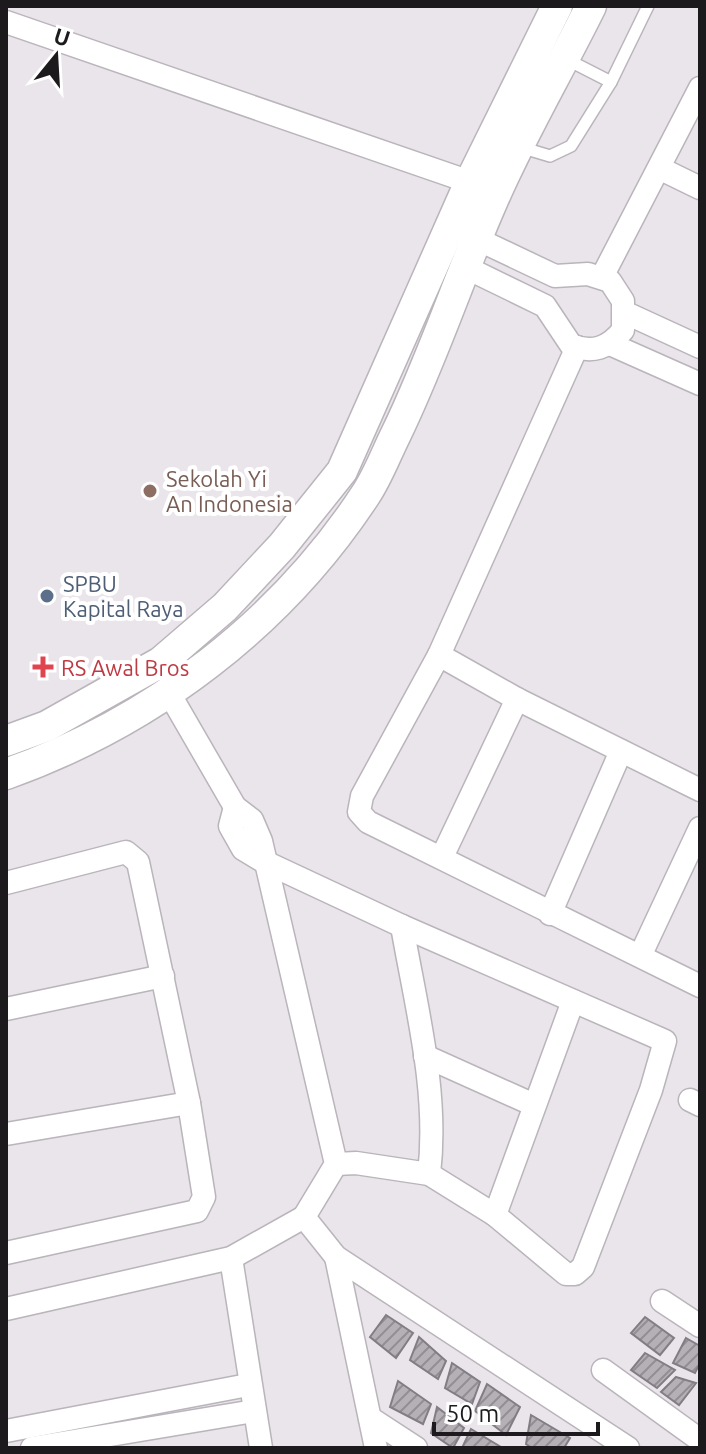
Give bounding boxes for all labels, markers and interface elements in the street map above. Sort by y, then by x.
north arrow [16,16,96,96]
text: U [51,22,74,51]
place label: Sekolah Yi An Indonesia [166,466,293,516]
marker: Sekolah Yi An Indonesia [141,482,159,500]
place label: SPBU Kapital Raya [63,571,183,621]
marker: SPBU Kapital Raya [38,587,56,605]
place label: RS Awal Bros [61,655,189,680]
marker: RS Awal Bros [32,656,54,678]
scale bar [434,1386,598,1436]
text: 50 m [446,1400,499,1427]

